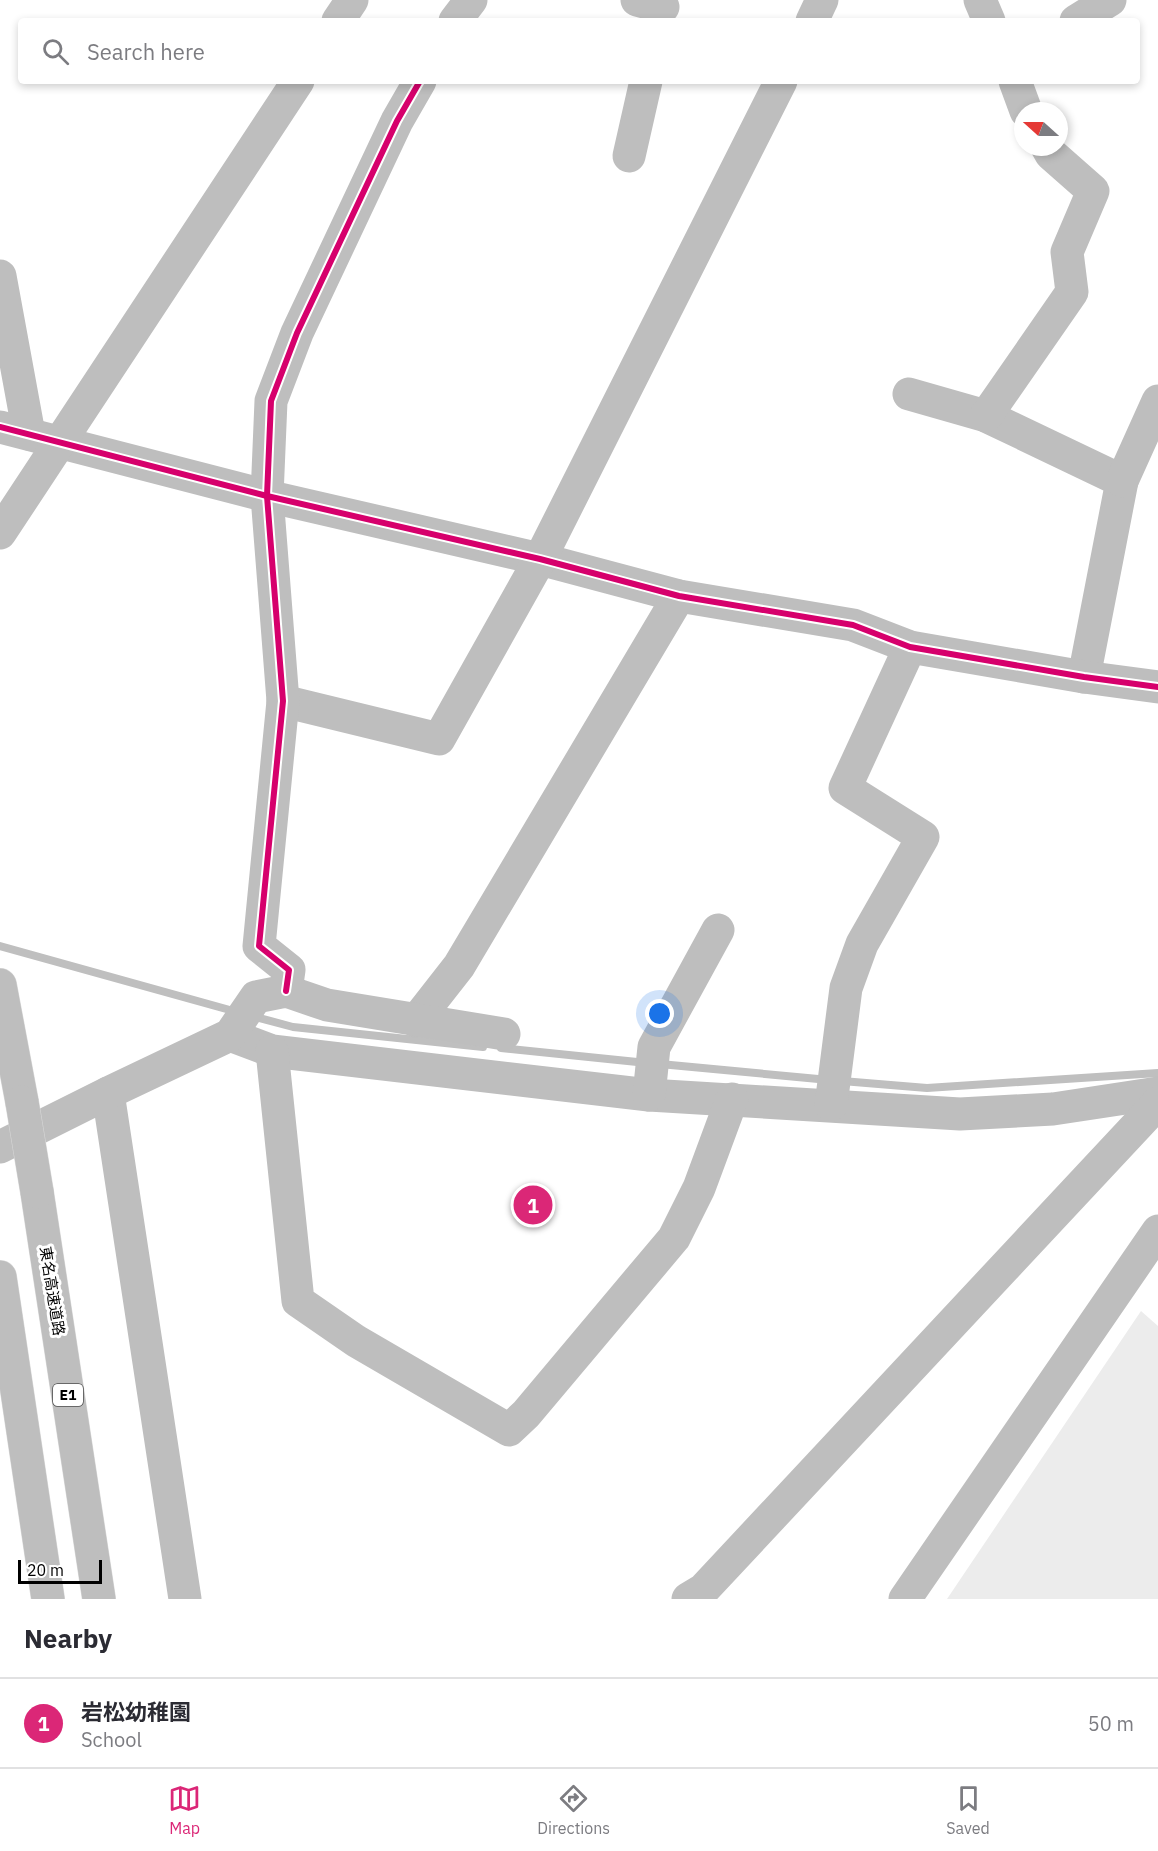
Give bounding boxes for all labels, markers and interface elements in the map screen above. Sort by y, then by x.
search box [18,18,1140,84]
icon: search [39,35,72,68]
text: Search here [87,37,205,66]
north arrow [1014,102,1068,156]
your location [645,999,674,1028]
pin: 1 [514,1182,552,1228]
street label: 東名高速道路 [36,1245,69,1337]
road number: E1 [53,1384,83,1406]
scale bar [18,1557,102,1584]
text: 20 m [27,1560,64,1580]
text: Nearby [24,1621,112,1655]
text: 岩松幼稚園 [81,1697,191,1726]
text: 1 [38,1710,50,1737]
text: 50 m [1088,1710,1134,1737]
text: School [81,1726,142,1753]
tab: Map [168,1782,201,1838]
tab: Directions [537,1782,610,1838]
tab: Saved [946,1782,990,1838]

